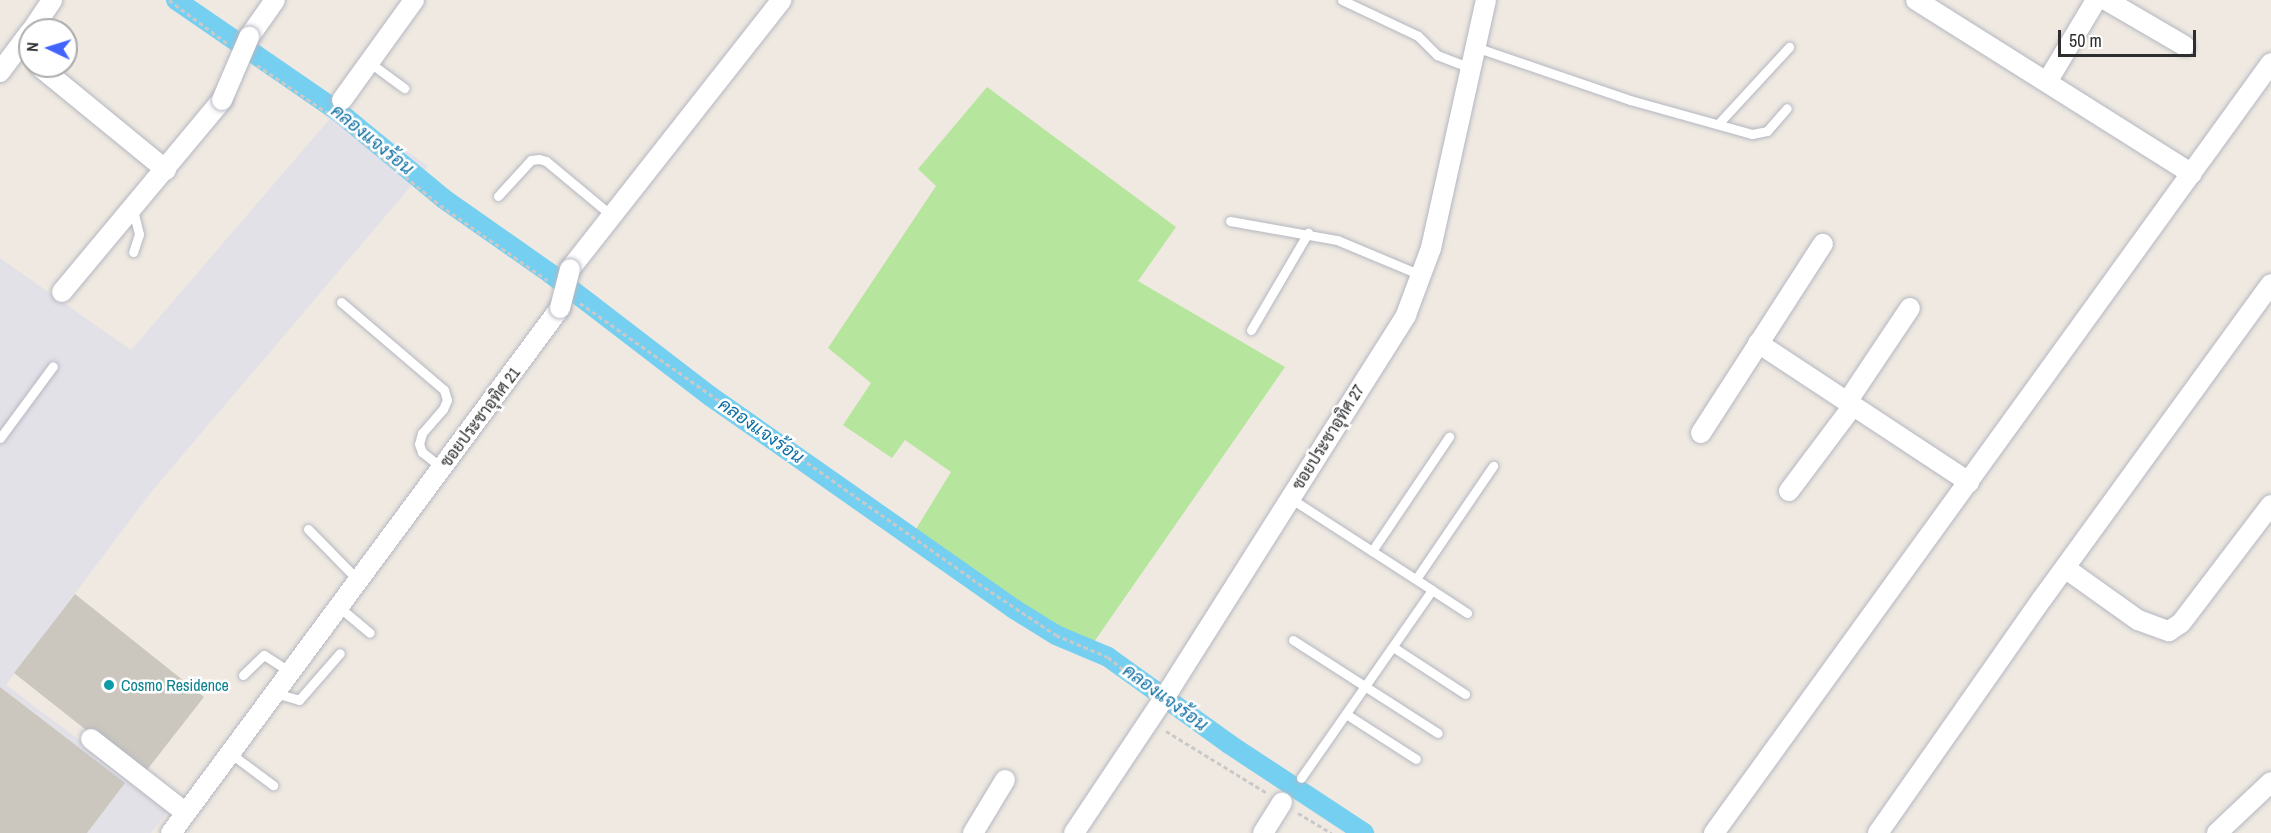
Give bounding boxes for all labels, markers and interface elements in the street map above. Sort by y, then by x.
north arrow [18,18,78,78]
scale bar [2061,18,2199,56]
text: 50 m [2069,28,2102,53]
text: N [21,41,43,52]
water label: คลองแจงร้อน [327,100,417,180]
street label: ซอยประชาอุทิศ 21 [436,363,524,471]
street label: ซอยประชาอุทิศ 27 [1288,381,1368,493]
water label: คลองแจงร้อน [714,394,808,468]
water label: คลองแจงร้อน [1118,660,1212,736]
place label: Cosmo Residence [121,675,229,695]
marker: Cosmo Residence [102,678,116,692]

